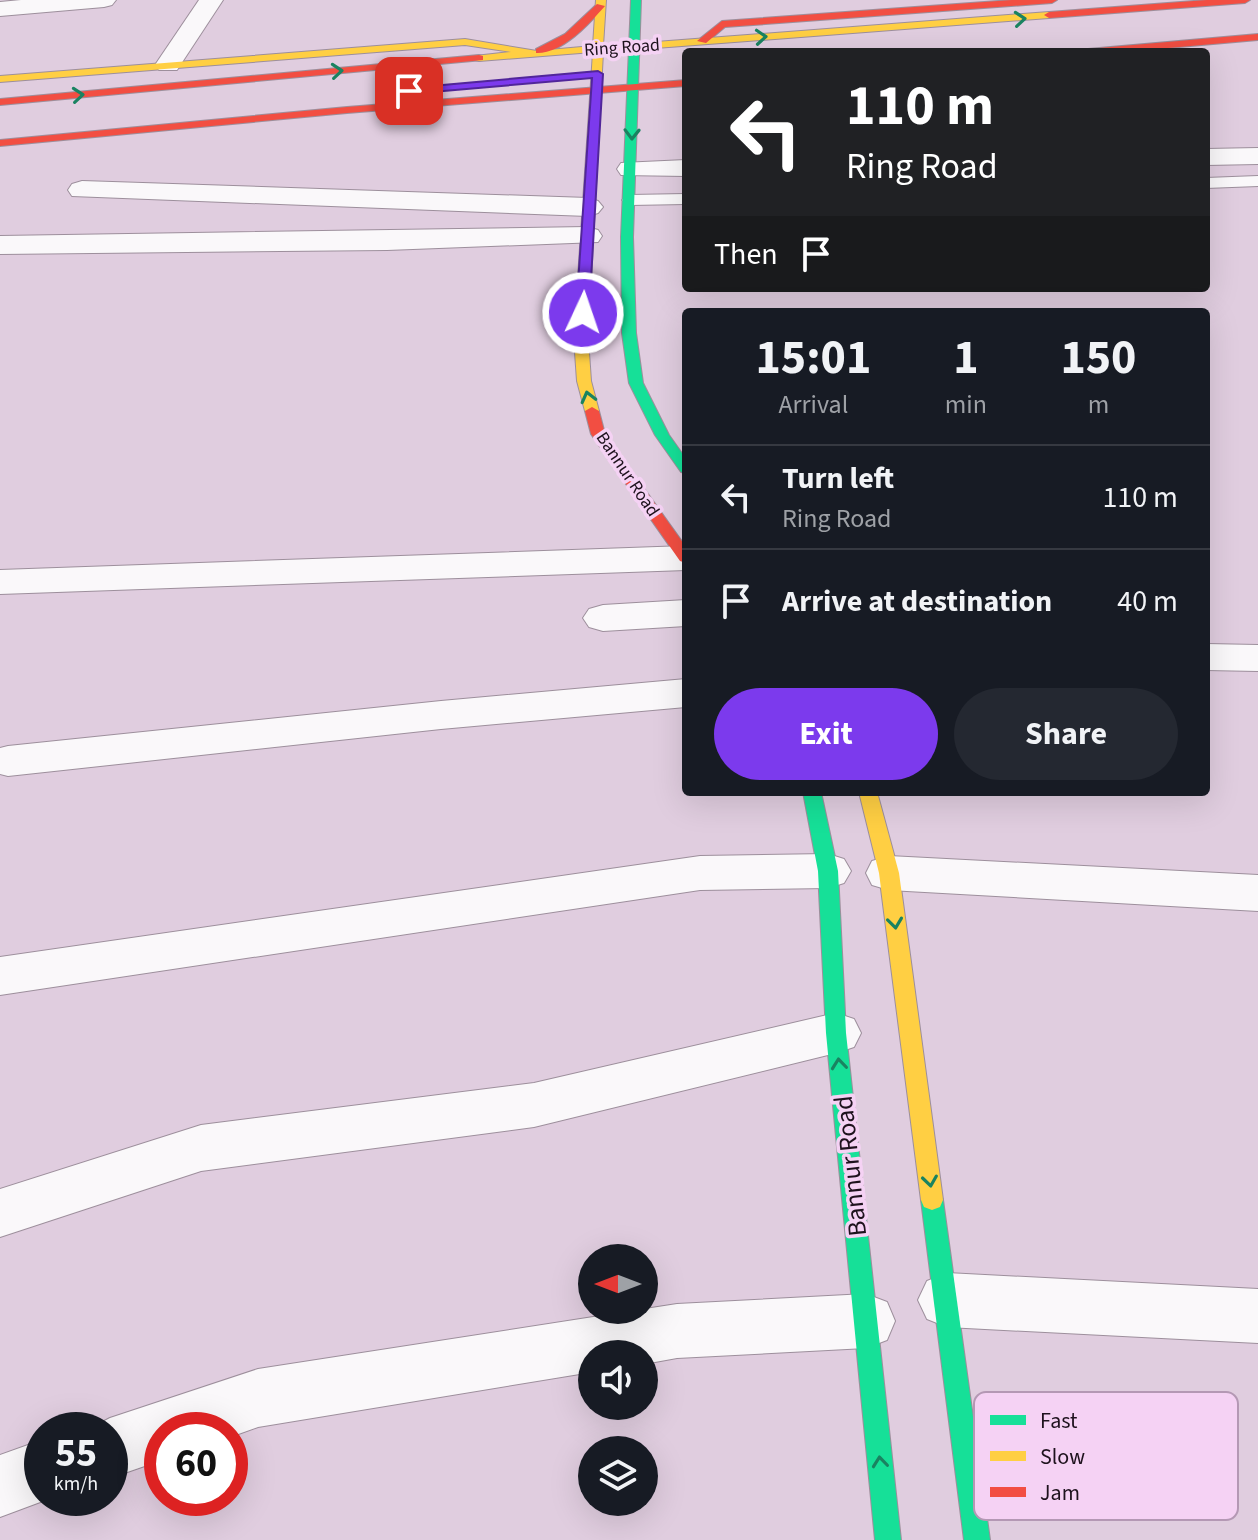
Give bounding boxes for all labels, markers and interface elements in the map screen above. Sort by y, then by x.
one-way arrow [1014,11,1027,28]
one-way arrow [755,29,768,46]
street label: Ring Road [583,32,661,63]
pin [375,57,443,125]
one-way arrow [331,63,344,80]
text: 110 m [846,67,994,146]
icon: arrive [387,69,431,113]
icon: left [714,80,818,184]
one-way arrow [72,87,85,104]
one-way arrow [623,128,641,141]
text: Ring Road [846,141,998,192]
icon: arrive [794,232,838,276]
text: Then [714,233,778,276]
position arrow [541,271,625,355]
text: 15:01 [755,324,871,392]
text: 1 [953,324,979,392]
text: 150 [1060,324,1136,392]
text: Arrival [778,386,848,423]
text: min [945,386,987,423]
text: m [1088,386,1109,423]
one-way arrow [581,391,598,405]
street label: Bannur Road [590,427,665,522]
text: Turn left [782,457,894,500]
icon: left [714,475,758,519]
text: 110 m [1102,476,1178,519]
text: Ring Road [782,500,892,537]
icon: arrive [714,579,758,623]
text: Arrive at destination [782,580,1052,623]
text: 40 m [1117,580,1178,623]
button: Exit [714,688,938,780]
button: Share [954,688,1178,780]
one-way arrow [886,916,903,930]
one-way arrow [831,1058,848,1071]
street label: Bannur Road [825,1094,876,1238]
one-way arrow [921,1174,938,1188]
north arrow [578,1244,658,1324]
map controls [578,1244,658,1516]
button: sound [578,1340,658,1420]
legend [974,1392,1238,1520]
text: Fast [1040,1405,1078,1437]
speed limit sign: 60 [144,1412,248,1516]
text: 55 [55,1425,97,1482]
button: layers [578,1436,658,1516]
text: Slow [1040,1441,1085,1473]
one-way arrow [871,1455,888,1468]
text: km/h [54,1470,98,1498]
text: Jam [1040,1477,1080,1509]

